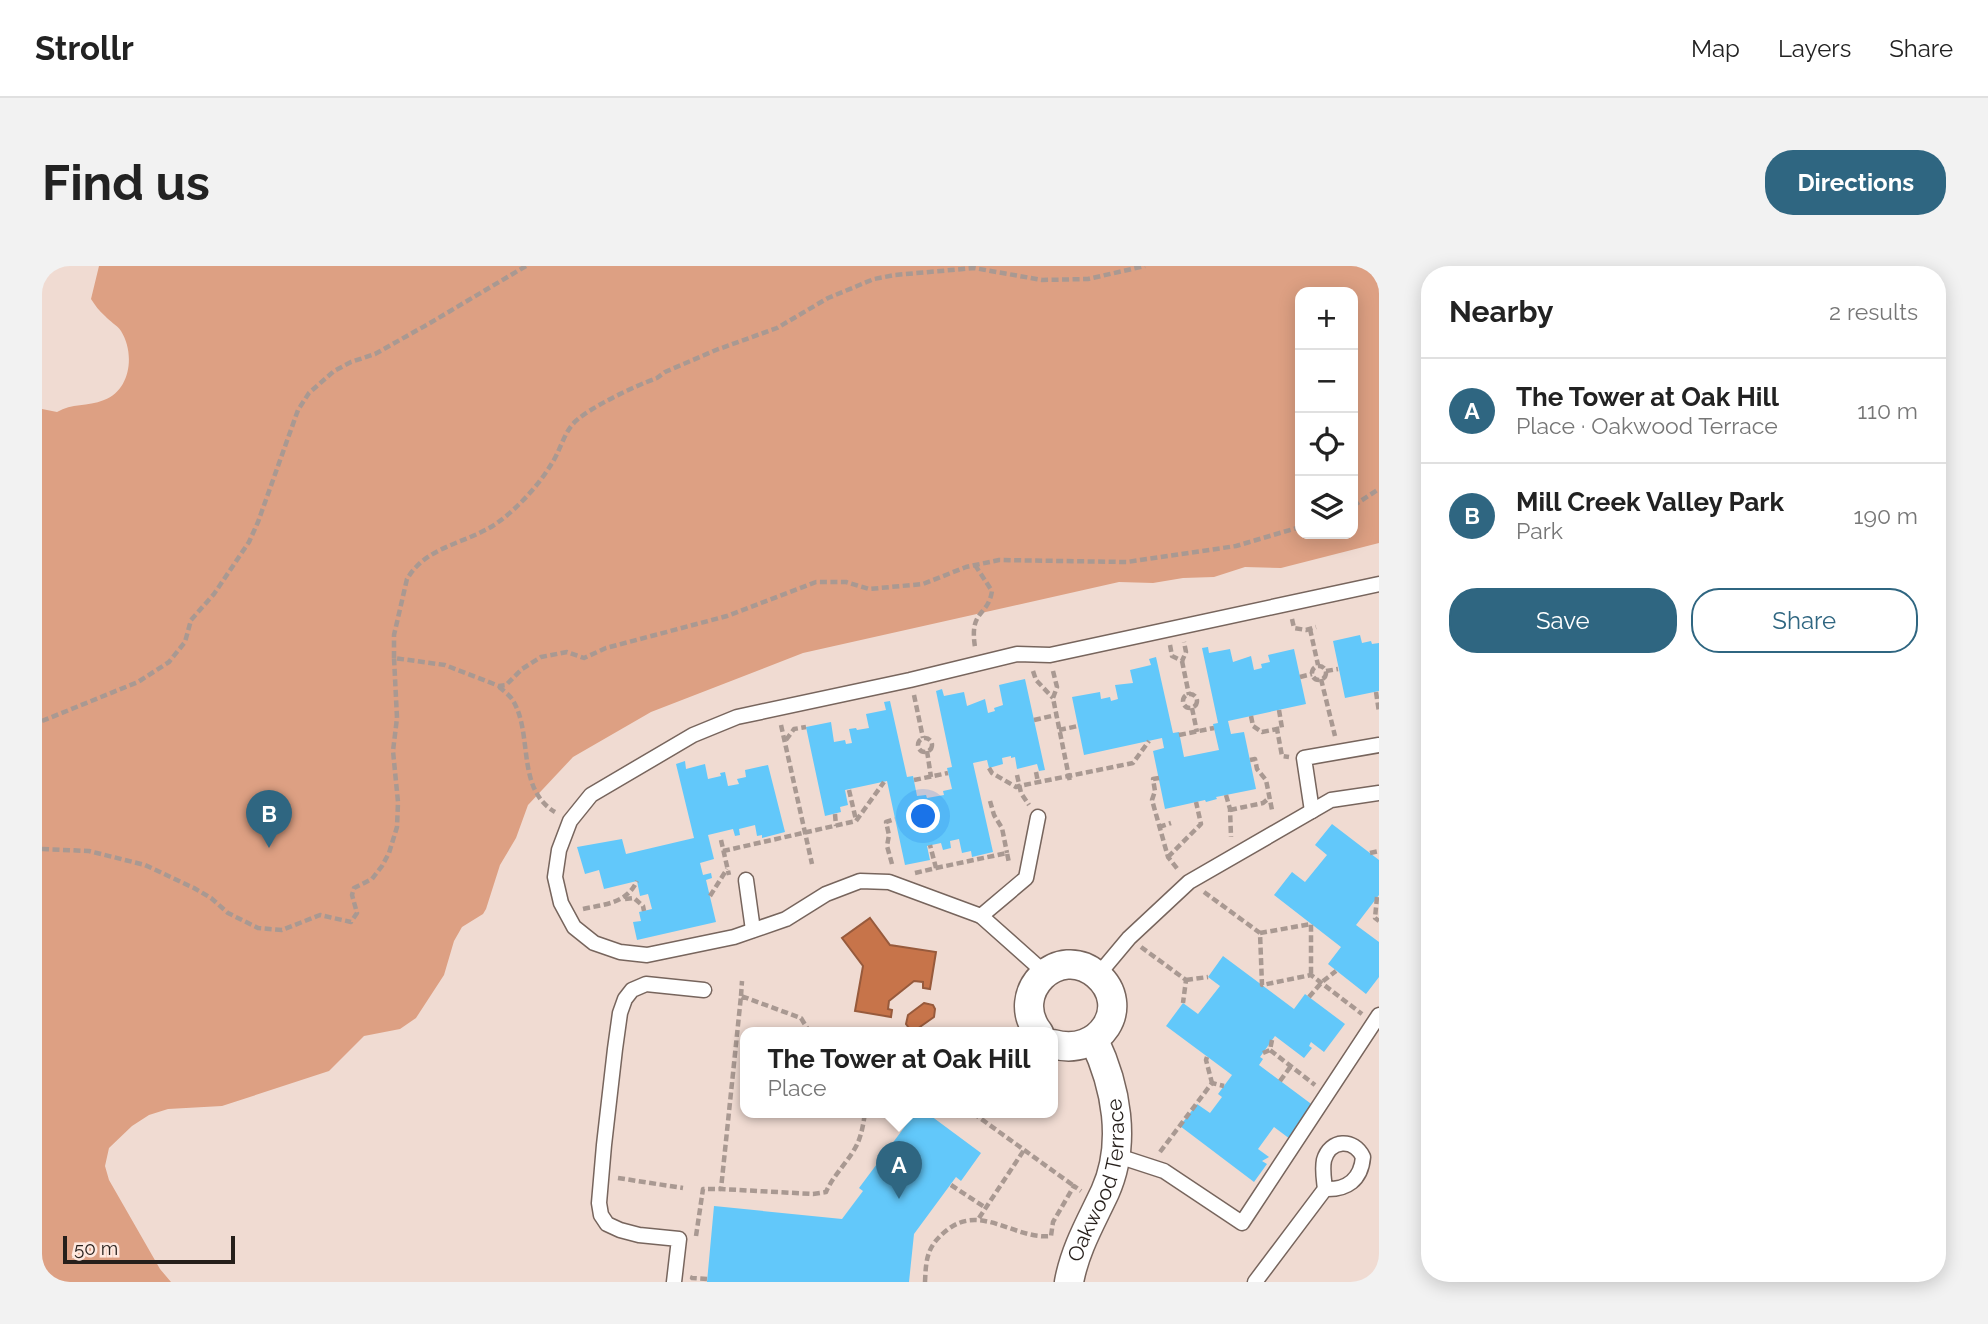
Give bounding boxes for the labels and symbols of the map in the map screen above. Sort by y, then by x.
pin: B [246,790,292,848]
your location [906,799,940,833]
street label: Oakwood Terrace [1062,1097,1129,1265]
pin: A [876,1141,922,1199]
scale bar [63,1233,234,1265]

